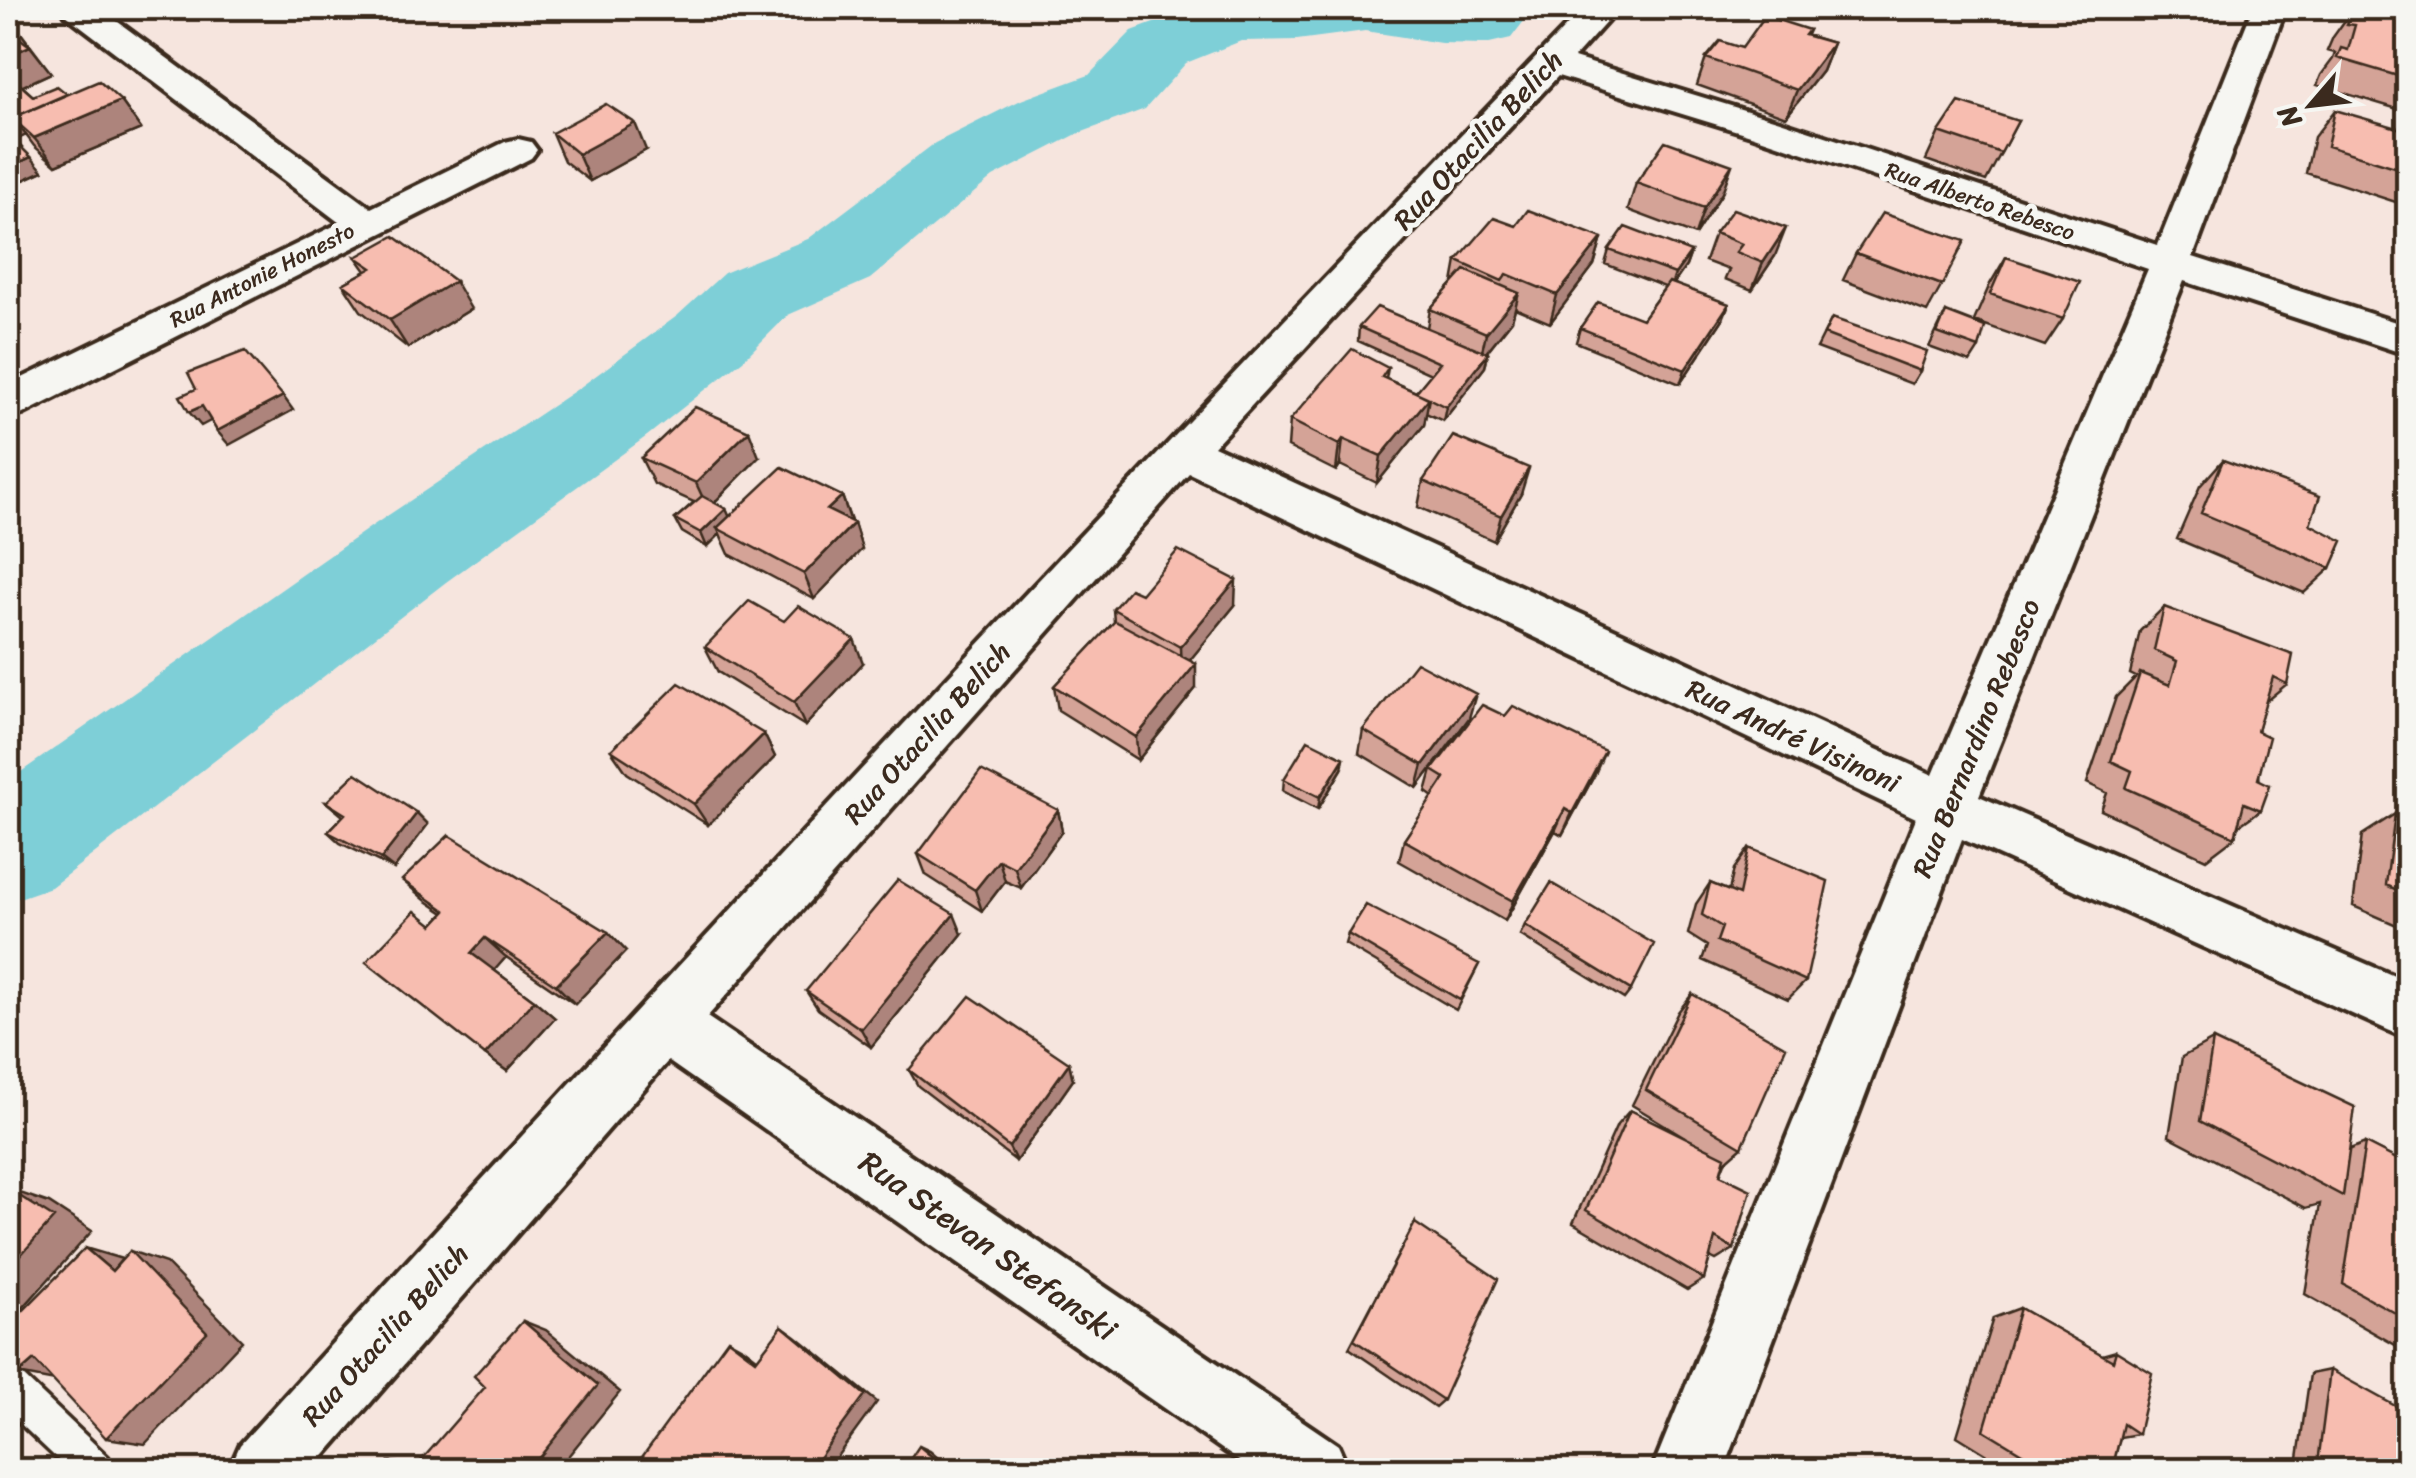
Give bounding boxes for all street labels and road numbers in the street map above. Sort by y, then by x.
street label: Rua Otacilia Belich [1381,38,1575,242]
street label: Rua Alberto Rebesco [1880,150,2080,252]
street label: Rua Antonie Honesto [162,211,362,339]
street label: Rua Bernardino Rebesco [1898,591,2054,885]
street label: Rua Otacilia Belich [831,630,1023,836]
street label: Rua André Visinoni [1678,665,1909,808]
street label: Rua Stevan Stefanski [847,1135,1130,1358]
street label: Rua Otacilia Belich [289,1232,481,1438]

